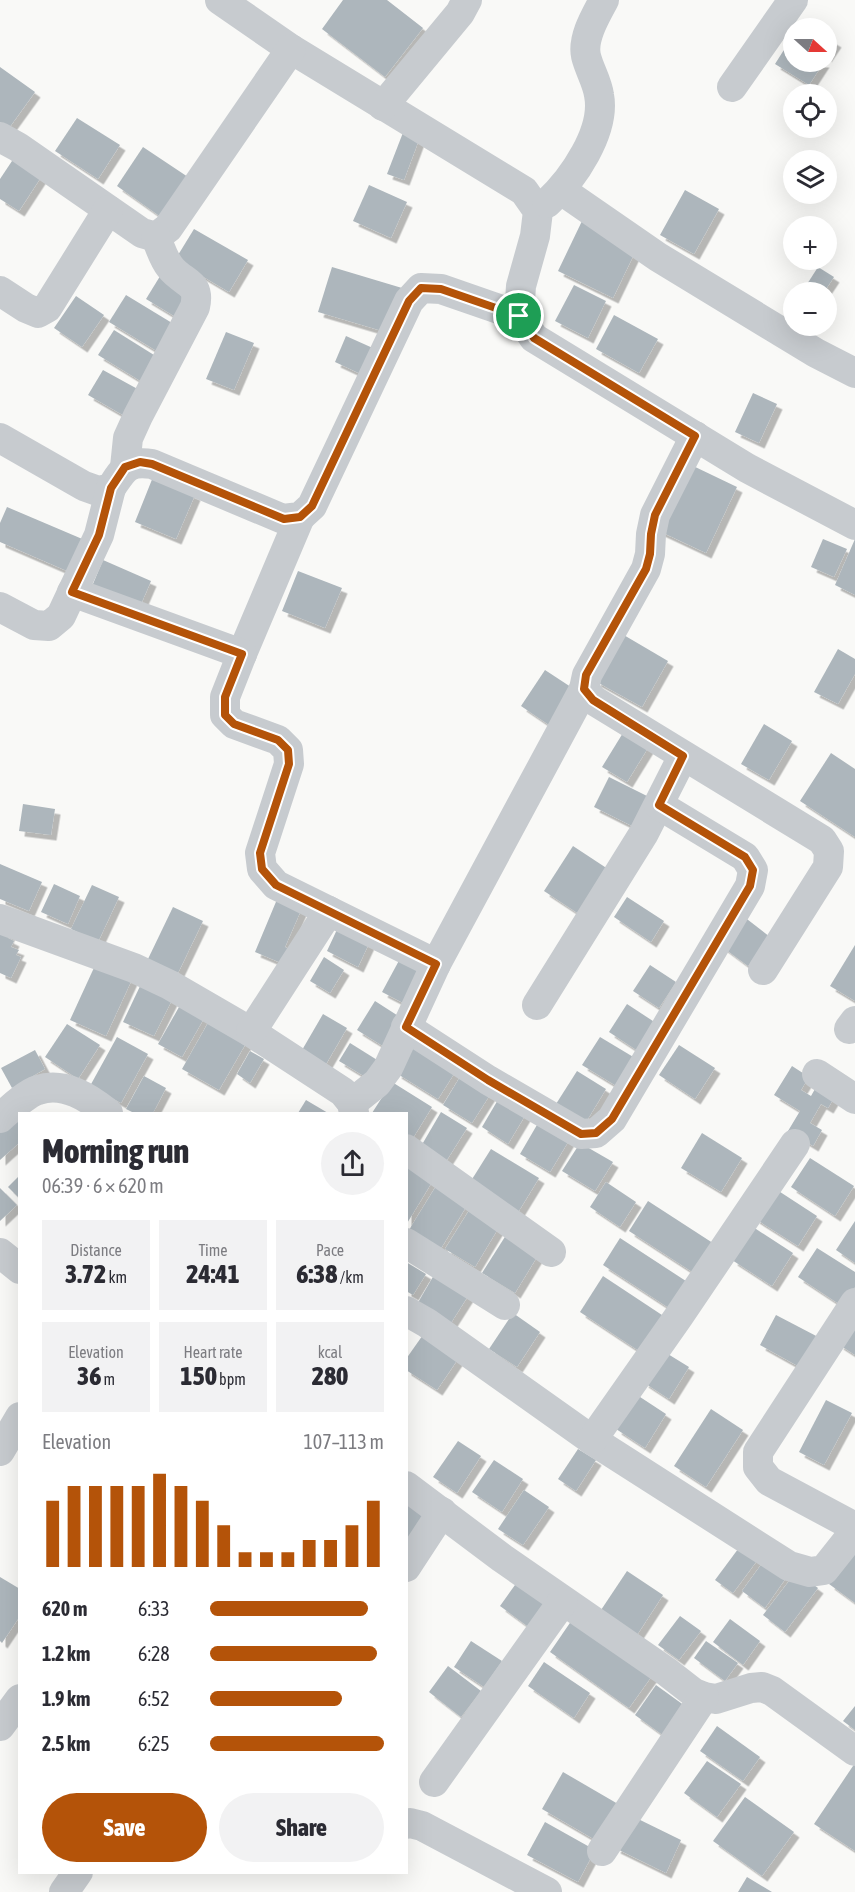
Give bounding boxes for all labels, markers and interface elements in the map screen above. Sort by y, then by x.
north arrow [783,18,837,72]
map controls [783,18,837,336]
button: locate [783,84,837,138]
button: layers [783,150,837,204]
button: + [783,216,837,270]
button: − [783,282,837,336]
pin [493,290,544,341]
icon: arrive [502,299,535,332]
text: Morning run [42,1132,189,1170]
button: share [321,1132,384,1195]
text: 06:39 · 6 × 620 m [42,1174,164,1197]
text: Distance [70,1241,122,1259]
text: Time [198,1241,228,1259]
text: Pace [316,1241,344,1259]
text: 3.72 [65,1259,106,1289]
text: 24:41 [186,1259,240,1289]
text: 6:38 [296,1259,338,1289]
text: km [106,1268,127,1286]
text: /km [338,1268,364,1286]
text: Elevation [68,1343,124,1361]
text: Heart rate [184,1343,242,1361]
text: kcal [318,1343,342,1361]
text: 36 [77,1361,101,1391]
text: 150 [180,1361,217,1391]
text: 280 [312,1361,348,1391]
text: m [101,1370,115,1388]
text: bpm [217,1370,246,1388]
text: Elevation [42,1430,111,1453]
text: 107–113 m [303,1430,384,1453]
text: 620 m [42,1597,87,1620]
text: 6:33 [138,1597,170,1620]
text: 1.2 km [42,1642,90,1665]
text: 6:28 [138,1642,170,1665]
text: 1.9 km [42,1687,90,1710]
text: 6:52 [138,1687,170,1710]
text: 2.5 km [42,1732,90,1755]
text: 6:25 [138,1732,170,1755]
button: Save [42,1793,207,1862]
button: Share [219,1793,384,1862]

